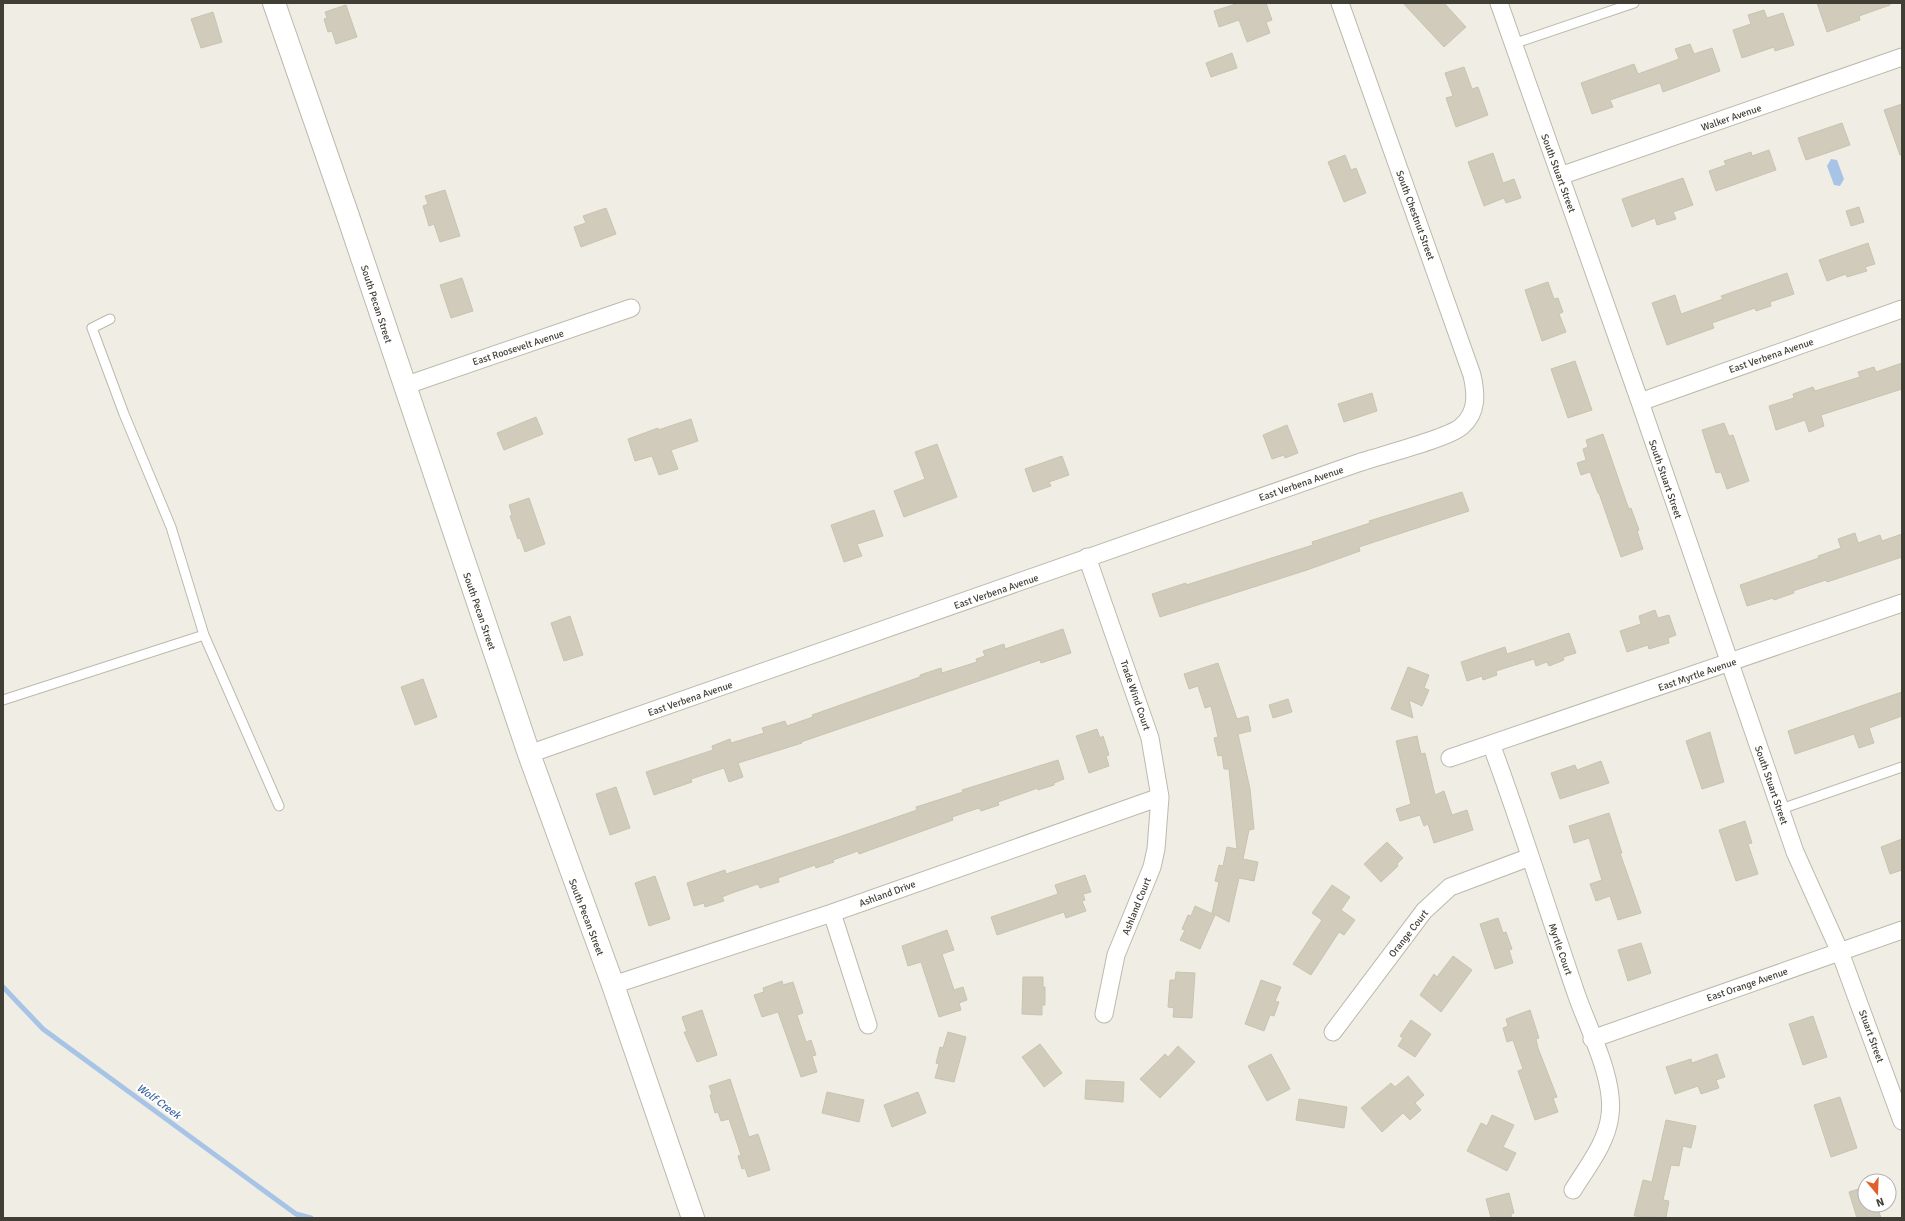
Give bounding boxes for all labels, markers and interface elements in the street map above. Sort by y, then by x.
street label: Walker Avenue [1700,102,1763,134]
street label: South Stuart Street [1538,132,1578,215]
street label: South Chestnut Street [1393,169,1437,262]
street label: South Pecan Street [358,264,394,345]
street label: East Roosevelt Avenue [471,327,566,368]
street label: East Verbena Avenue [1727,336,1815,376]
street label: South Stuart Street [1646,438,1684,521]
street label: East Verbena Avenue [1257,464,1345,504]
street label: South Pecan Street [460,571,498,652]
street label: East Verbena Avenue [952,572,1040,612]
street label: East Myrtle Avenue [1657,656,1738,694]
street label: Trade Wind Court [1117,658,1153,733]
street label: East Verbena Avenue [646,679,734,719]
street label: South Stuart Street [1752,744,1790,827]
street label: Ashland Court [1120,875,1154,937]
street label: South Pecan Street [566,877,606,958]
street label: Ashland Drive [857,878,917,910]
street label: Orange Court [1386,907,1431,960]
street label: Myrtle Court [1546,922,1575,977]
street label: East Orange Avenue [1705,965,1790,1004]
street label: Stuart Street [1856,1008,1886,1065]
water label: Wolf Creek [134,1081,184,1122]
north arrow [1857,1173,1897,1213]
text: N [1874,1195,1886,1209]

